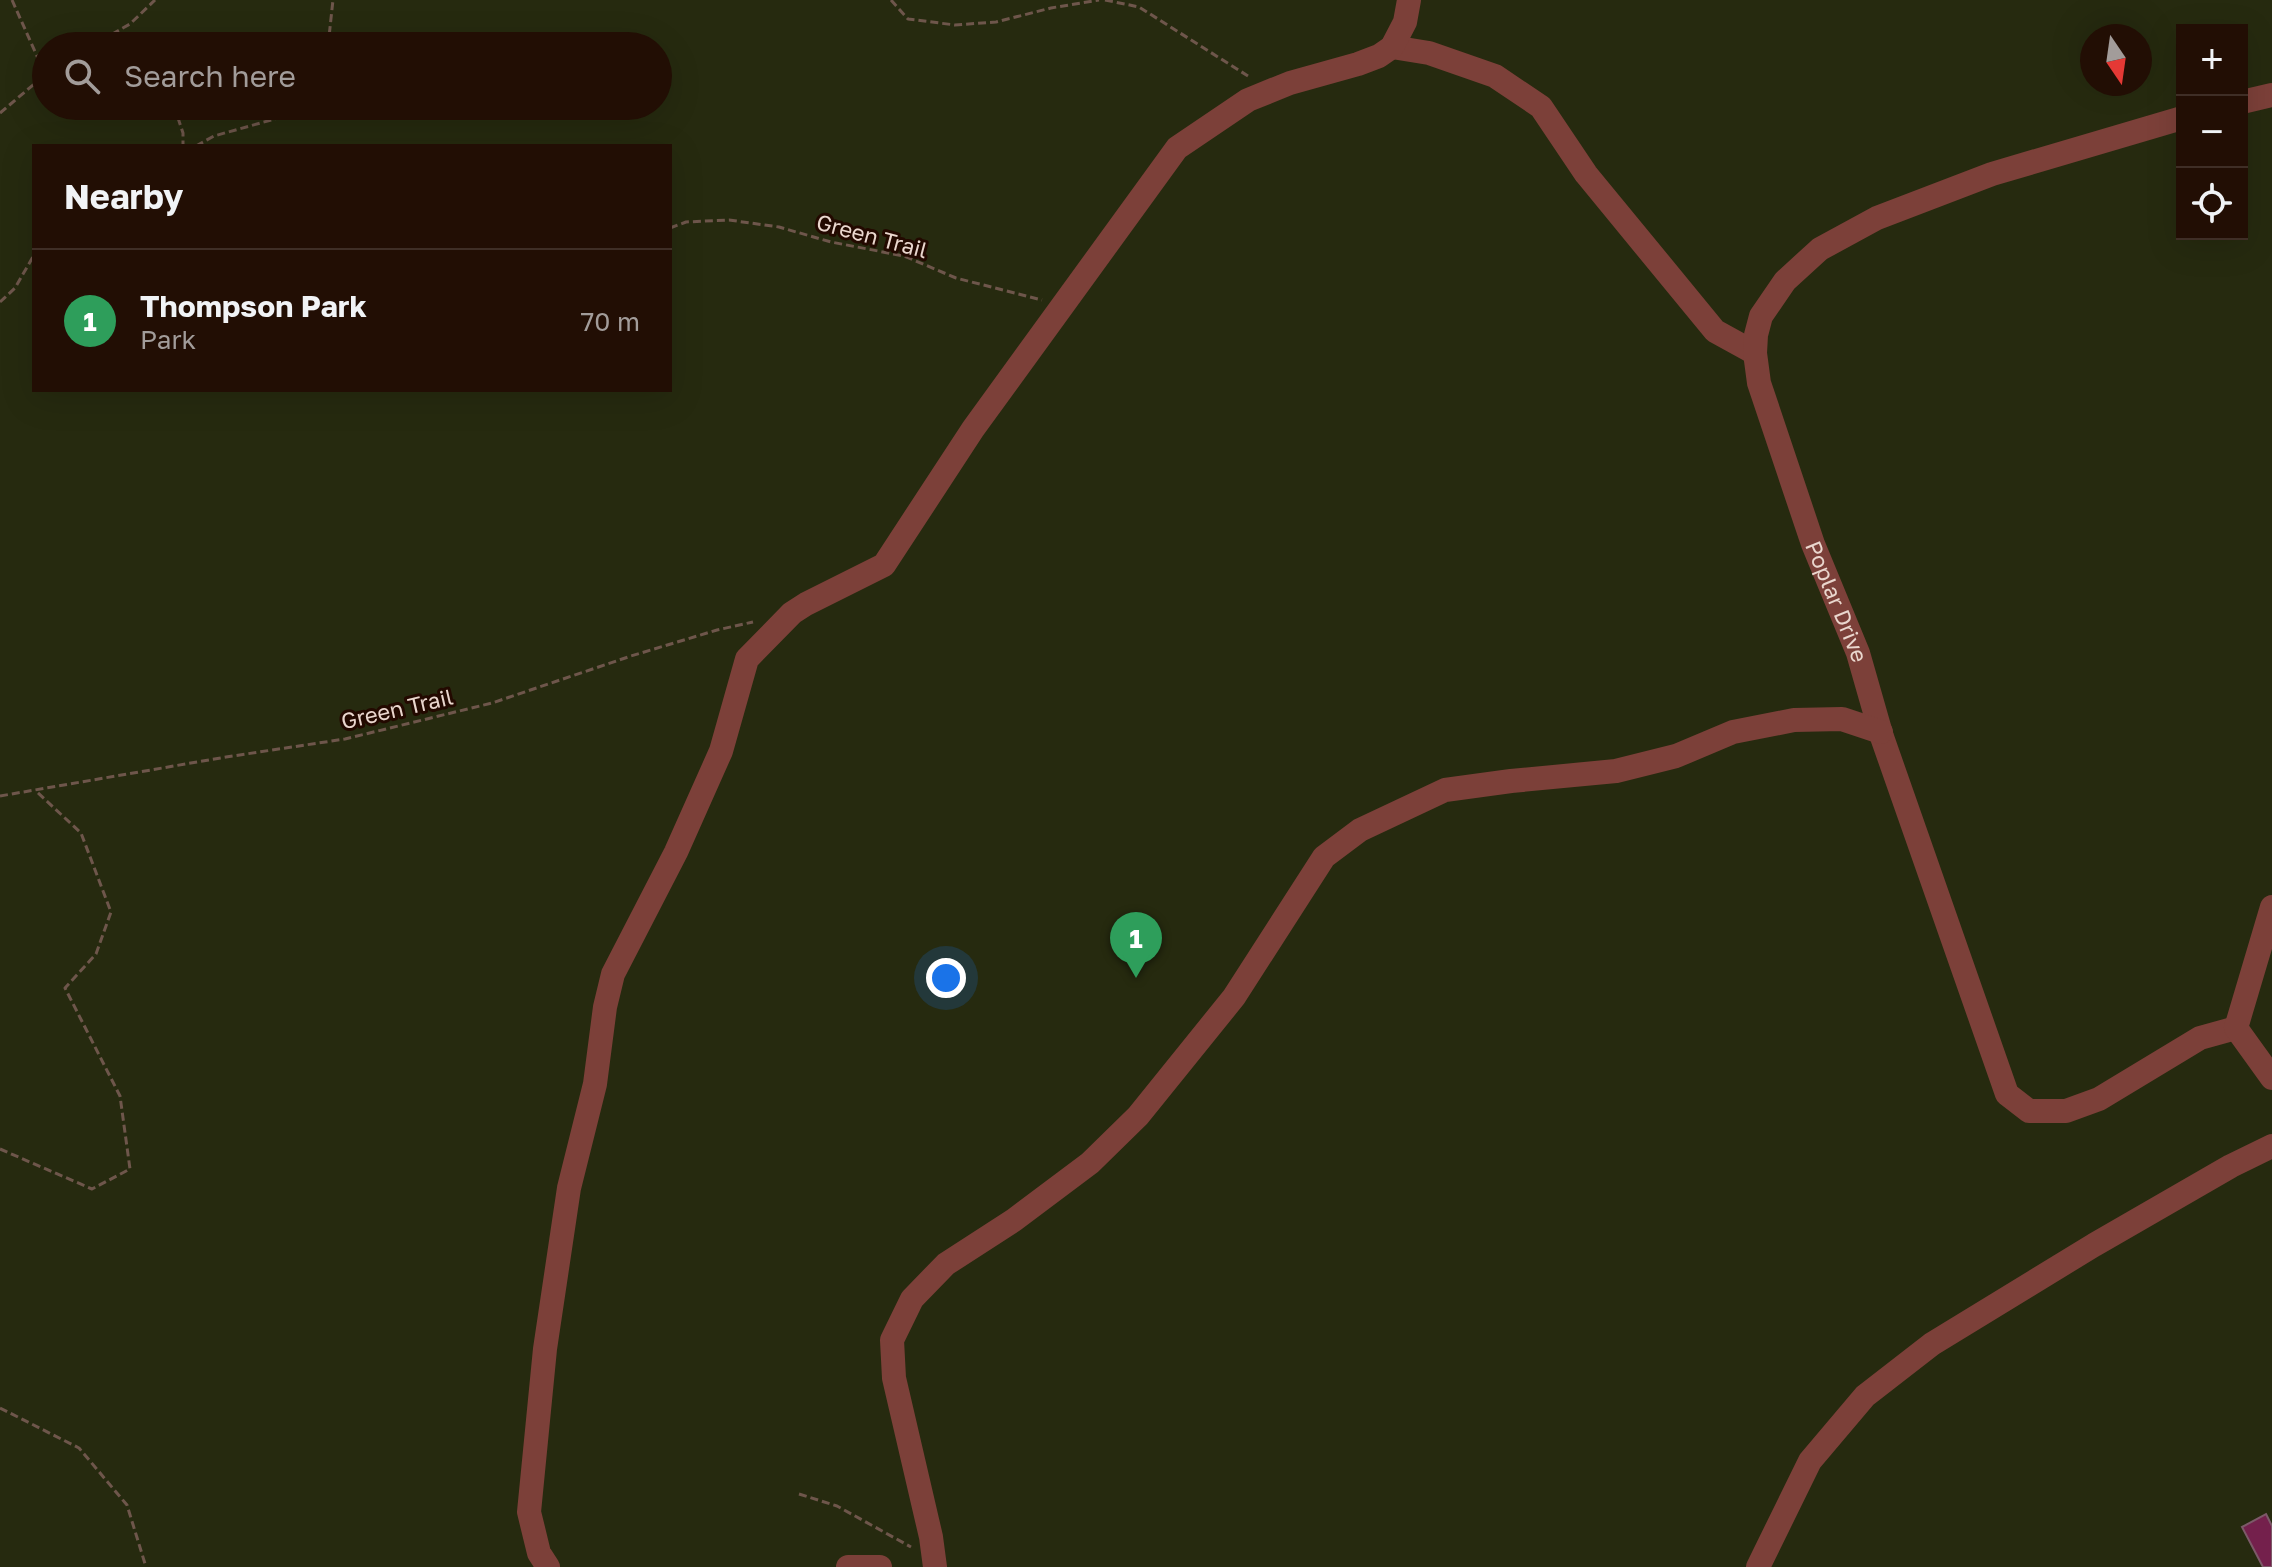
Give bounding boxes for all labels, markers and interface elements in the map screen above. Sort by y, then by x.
north arrow [2080,24,2152,96]
map controls [2176,24,2248,240]
button: + [2176,24,2248,96]
search box [32,32,672,120]
icon: search [60,54,104,98]
text: Search here [124,58,296,94]
button: − [2176,96,2248,168]
button: locate [2176,168,2248,240]
text: Nearby [64,176,184,216]
street label: Green Trail [814,208,931,263]
text: Thompson Park [140,288,367,324]
text: 1 [83,306,97,337]
text: 70 m [581,306,640,337]
text: Park [140,324,196,355]
street label: Poplar Drive [1800,537,1874,665]
street label: Green Trail [338,683,455,734]
pin: 1 [1110,912,1162,978]
your location [926,958,966,998]

